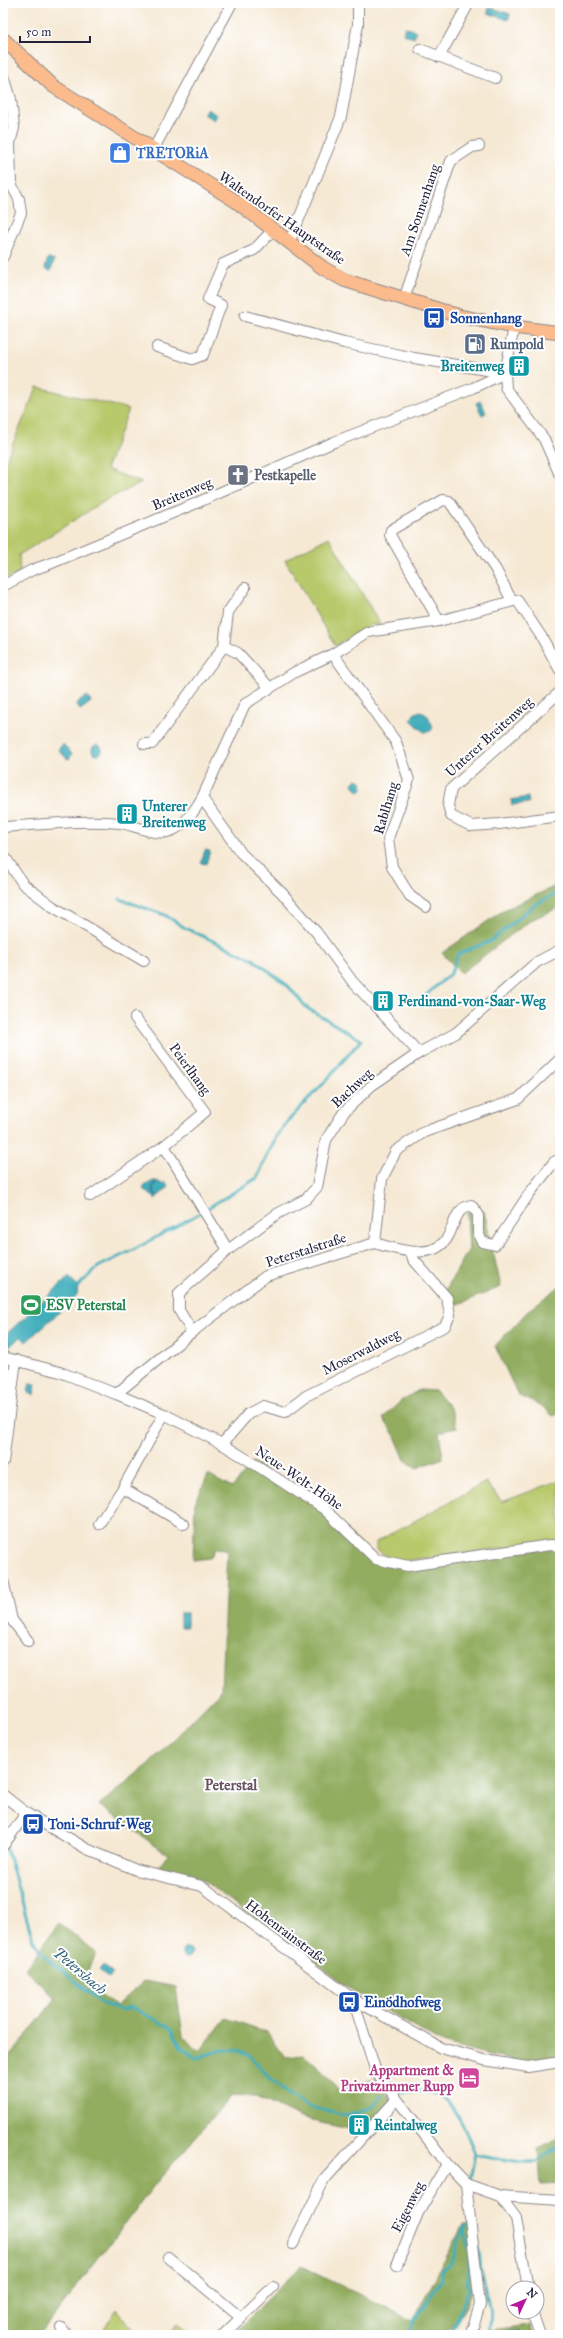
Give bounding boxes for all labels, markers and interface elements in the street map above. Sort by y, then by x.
scale bar [20,18,90,44]
text: 50 m [26,25,51,39]
shop icon: TRETORiA [107,140,133,166]
place label: TRETORiA [135,145,209,162]
street label: Am Sonnenhang [396,162,444,259]
street label: Waltendorfer Hauptstraße [215,168,349,268]
bus stop icon: Sonnenhang [421,305,447,331]
place label: Sonnenhang [450,310,522,328]
fuel station icon: Rumpold [462,331,488,357]
place label: Rumpold [490,336,545,354]
building icon: Breitenweg [506,353,532,379]
place label: Breitenweg [440,358,504,376]
church icon: Pestkapelle [225,462,251,488]
place label: Pestkapelle [254,467,316,485]
street label: Breitenweg [149,474,215,514]
street label: Unterer Breitenweg [442,693,537,781]
street label: Rablhang [370,779,402,836]
place label: Unterer Breitenweg [142,798,206,832]
building icon: Unterer Breitenweg [114,801,140,827]
building icon: Ferdinand-von-Saar-Weg [370,988,396,1014]
place label: Ferdinand-von-Saar-Weg [398,993,546,1011]
street label: Peierlhang [166,1040,215,1099]
street label: Bachweg [328,1064,376,1111]
street label: Peterstalstraße [264,1229,349,1271]
sports icon: ESV Peterstal [18,1292,44,1318]
place label: ESV Peterstal [46,1297,127,1314]
street label: Moserwaldweg [319,1325,403,1379]
street label: Neue-Welt-Höhe [252,1442,346,1514]
district label: Peterstal [205,1776,258,1794]
bus stop icon: Toni-Schruf-Weg [20,1811,46,1837]
place label: Toni-Schruf-Weg [47,1816,151,1834]
street label: Hohenrainstraße [242,1896,330,1968]
water label: Petersbach [50,1943,111,1999]
bus stop icon: Einödhofweg [336,1989,362,2015]
place label: Einödhofweg [364,1994,441,2012]
place label: Appartment & Privatzimmer Rupp [340,2062,454,2096]
hotel icon: Appartment & Privatzimmer Rupp [456,2065,482,2091]
building icon: Reintalweg [346,2112,372,2138]
place label: Reintalweg [374,2117,437,2135]
street label: Eigenweg [388,2178,428,2235]
north arrow [505,2280,545,2320]
text: N [524,2286,540,2302]

